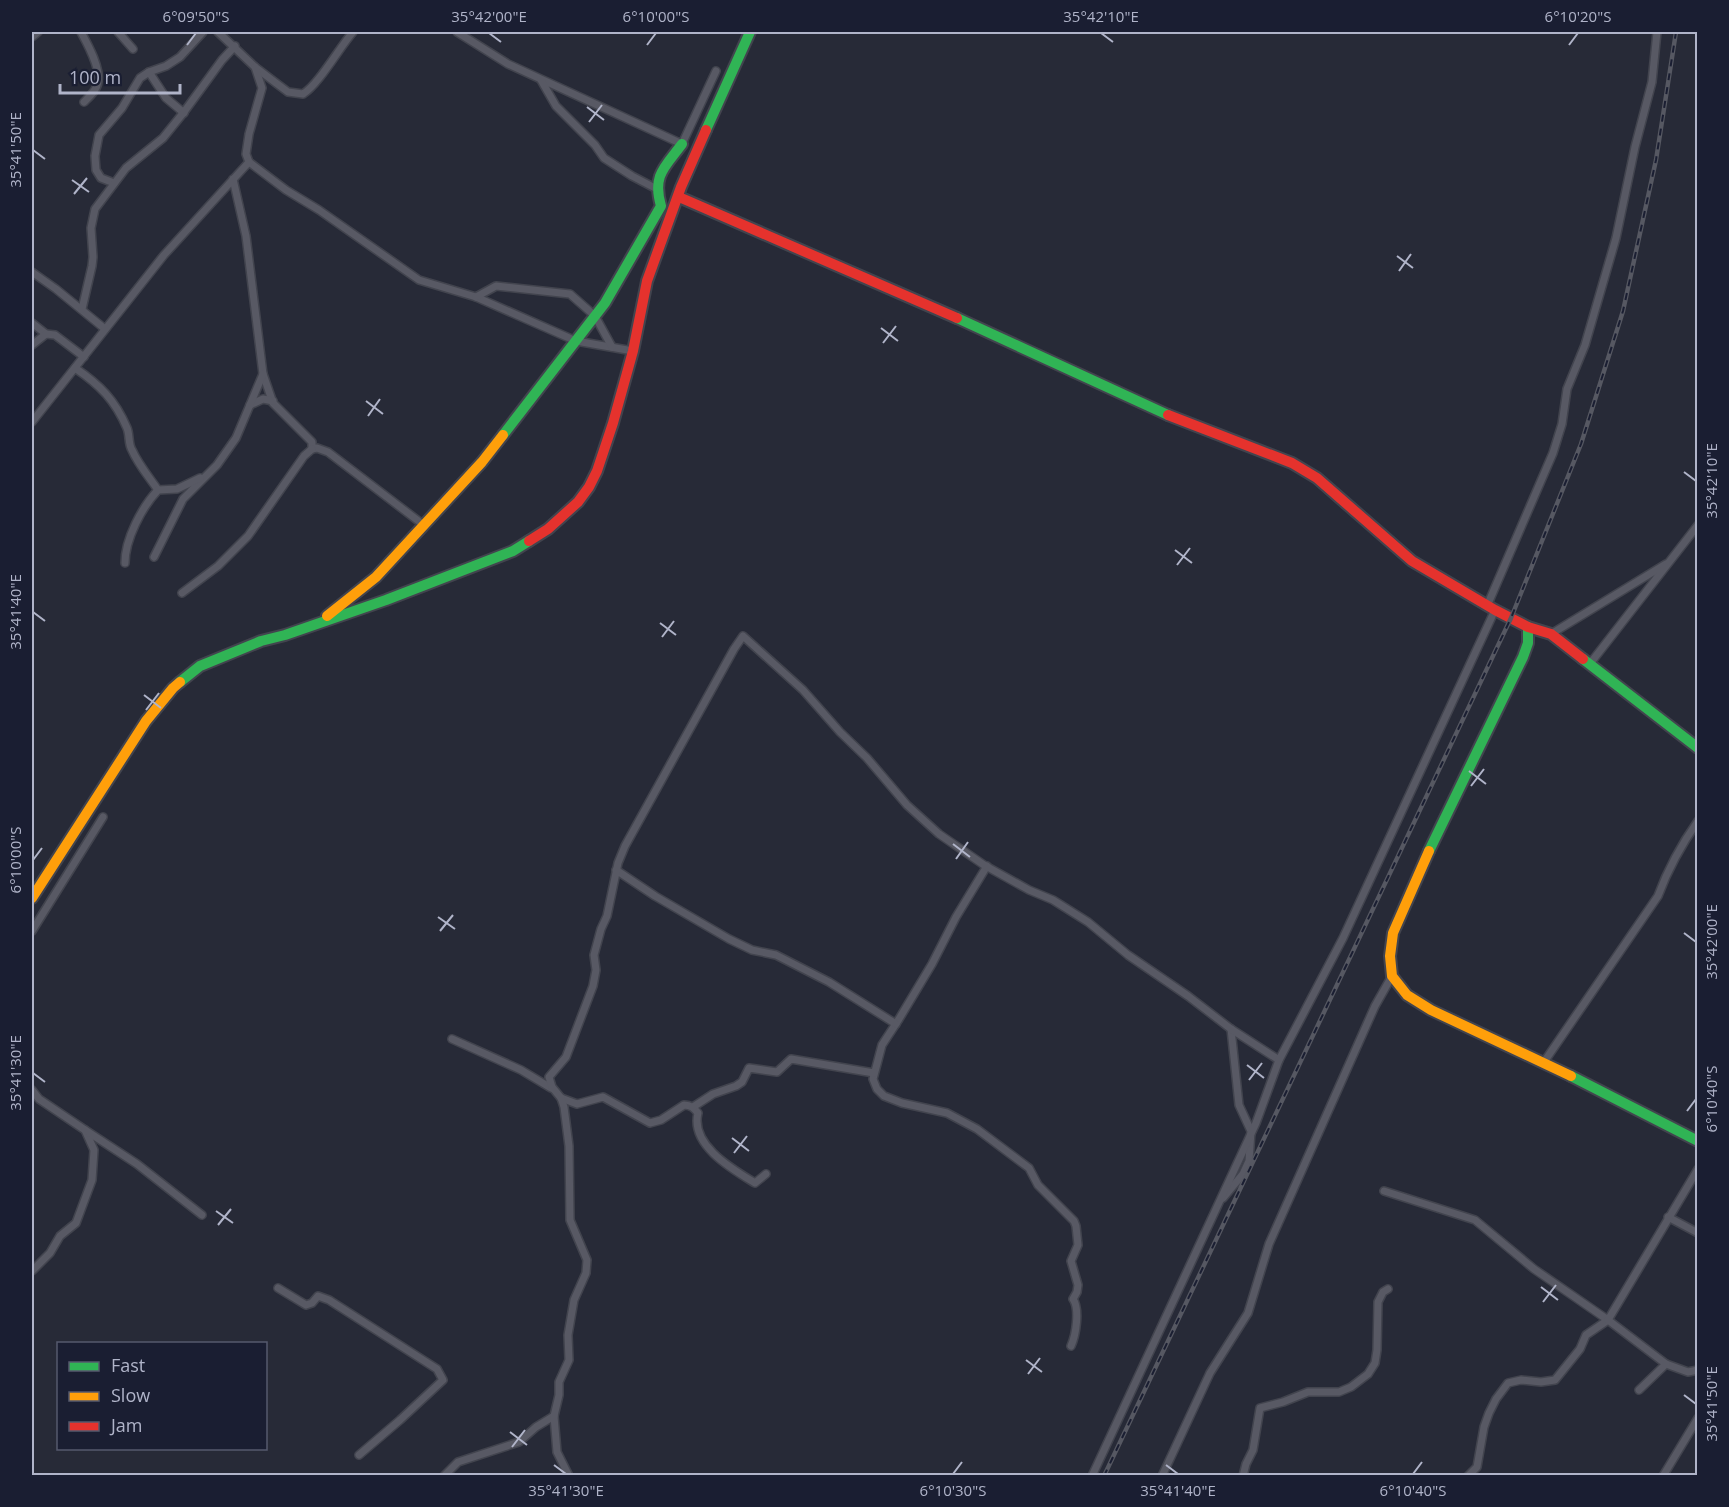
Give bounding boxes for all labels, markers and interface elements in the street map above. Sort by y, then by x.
text: 6°09'50"S [163,6,229,26]
text: 35°42'00"E [451,6,527,26]
text: 6°10'00"S [623,6,689,26]
text: 35°42'10"E [1063,6,1139,26]
text: 6°10'20"S [1545,6,1611,26]
scale bar [60,57,180,95]
text: 100 m [69,65,121,89]
text: 35°41'50"E [5,112,25,188]
text: 35°42'10"E [1701,443,1721,519]
text: 35°41'40"E [5,574,25,650]
text: 6°10'00"S [5,827,25,893]
text: 35°42'00"E [1701,904,1721,980]
text: 35°41'30"E [5,1035,25,1111]
text: 6°10'40"S [1701,1066,1721,1132]
legend [57,1342,267,1450]
text: Fast [111,1353,145,1377]
text: 35°41'50"E [1701,1366,1721,1442]
text: Slow [111,1383,150,1407]
text: Jam [109,1413,143,1437]
text: 35°41'30"E [528,1480,604,1500]
text: 6°10'30"S [920,1480,986,1500]
text: 35°41'40"E [1140,1480,1216,1500]
text: 6°10'40"S [1380,1480,1446,1500]

